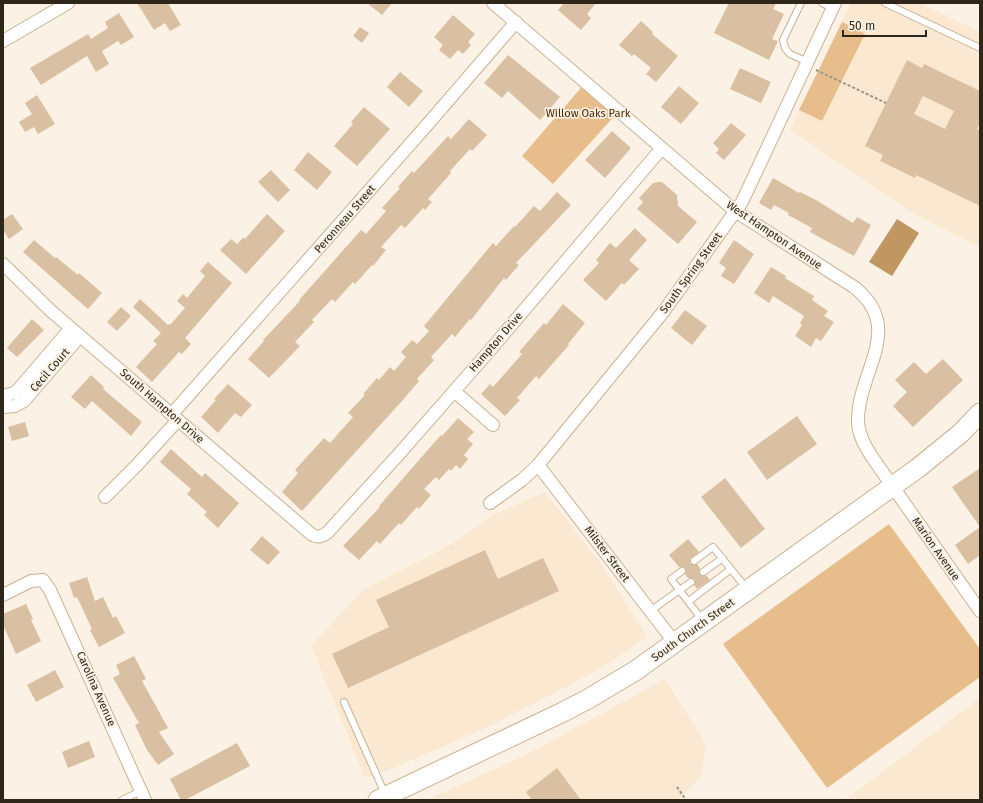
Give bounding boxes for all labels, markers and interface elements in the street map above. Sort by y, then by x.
scale bar [843,12,926,38]
text: 50 m [849,19,875,33]
park label: Willow Oaks Park [546,107,631,120]
street label: Peronneau Street [312,182,378,256]
street label: West Hampton Avenue [724,198,824,272]
street label: South Spring Street [657,230,725,316]
street label: Hampton Drive [467,310,525,374]
street label: Cecil Court [28,346,72,394]
street label: South Hampton Drive [117,366,207,446]
street label: Marion Avenue [909,515,963,583]
street label: Milster Street [582,523,632,585]
street label: South Church Street [649,596,737,664]
street label: Carolina Avenue [74,650,118,728]

